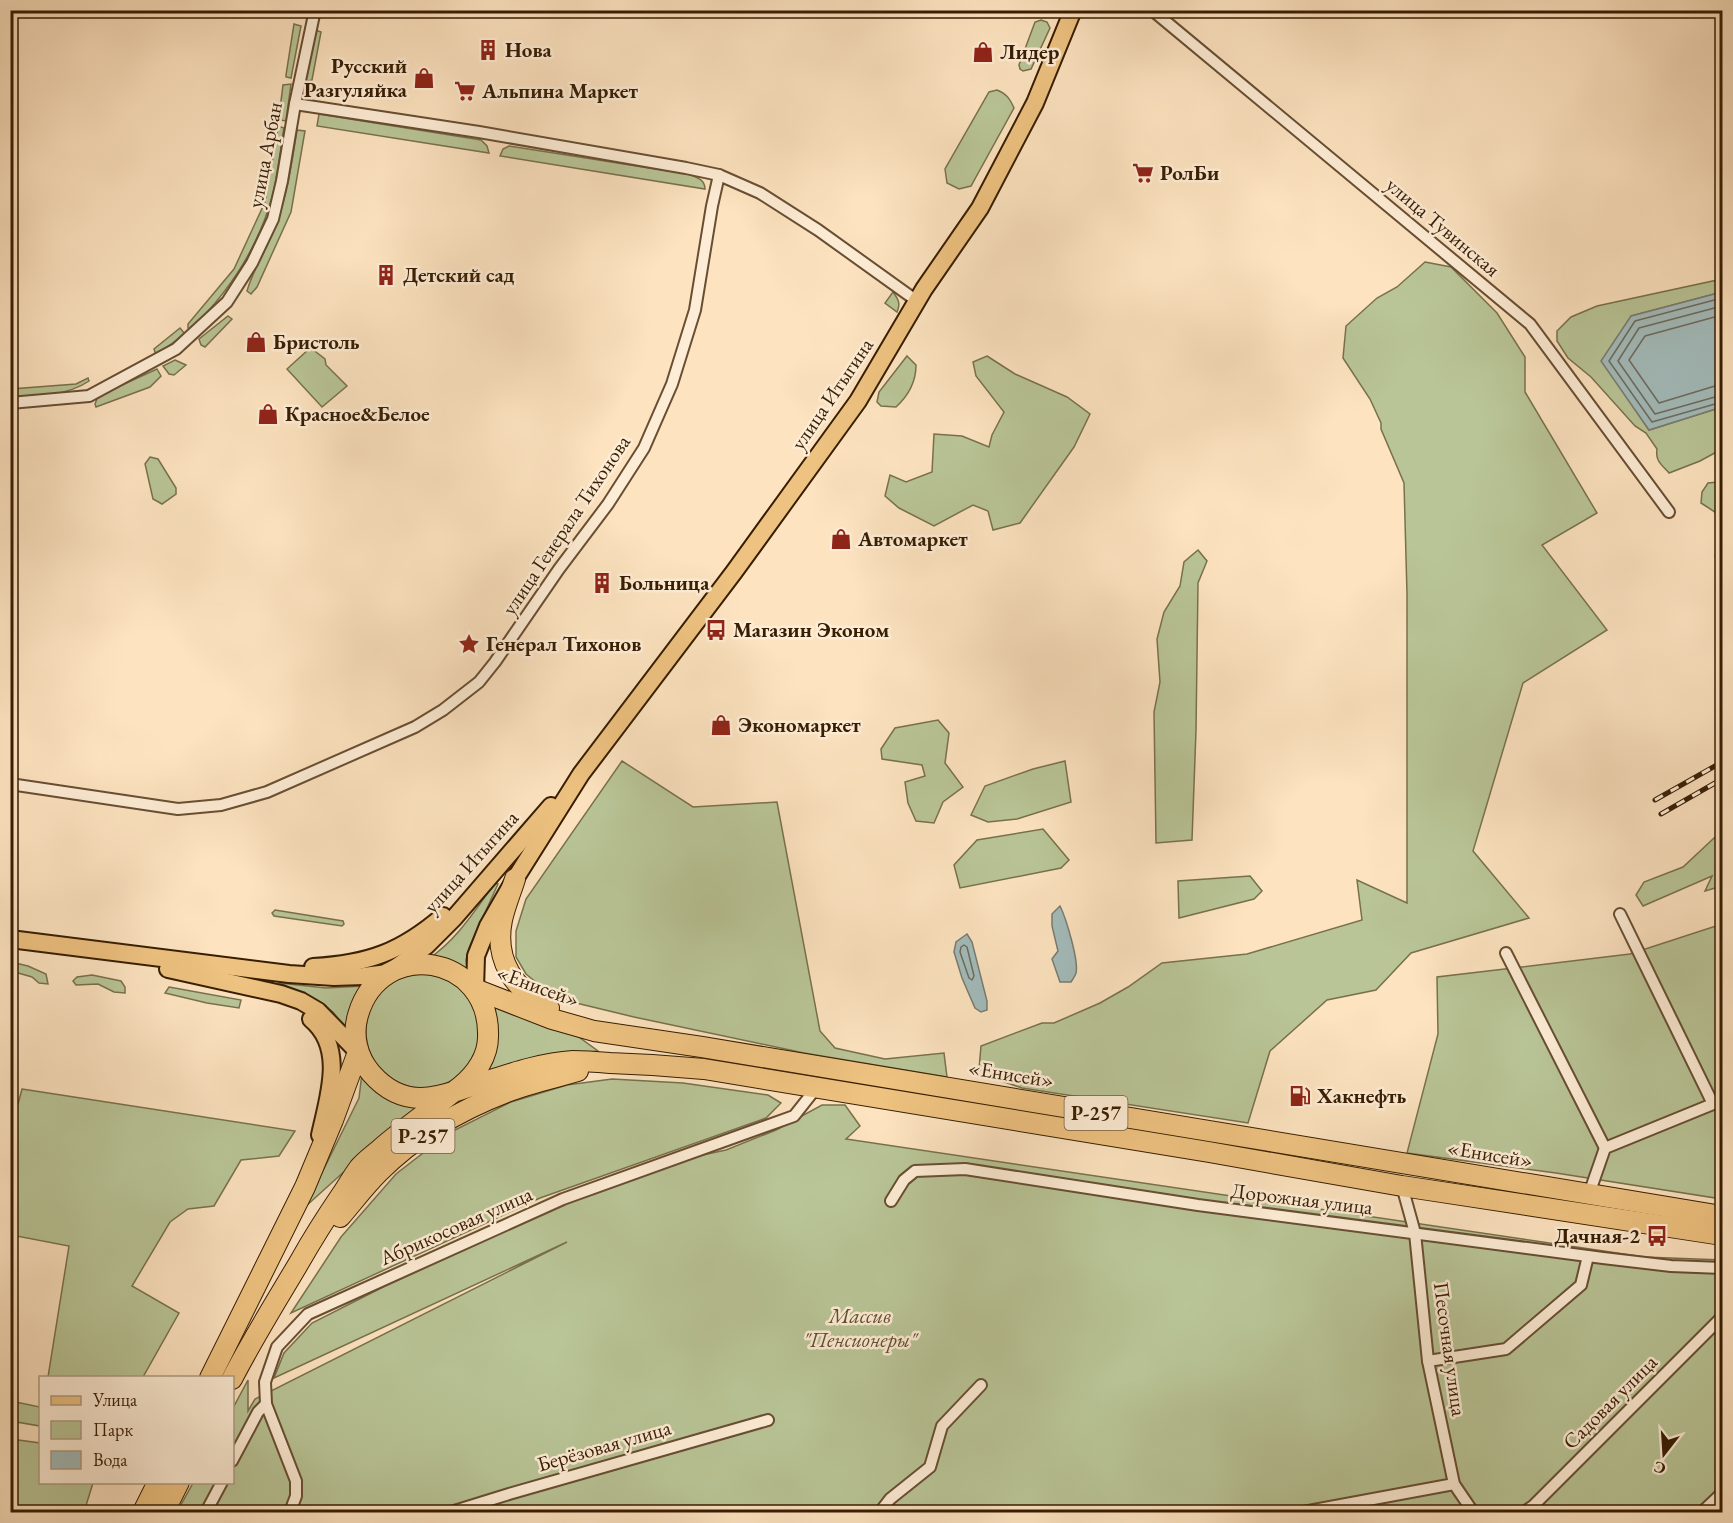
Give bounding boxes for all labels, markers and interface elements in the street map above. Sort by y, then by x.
place label: Нова [505,36,553,63]
building icon: Нова [476,38,500,62]
place label: Лидер [1000,38,1060,65]
shop icon: Лидер [971,40,995,64]
place label: Русский Разгуляйка [304,52,408,103]
shop icon: Русский Разгуляйка [412,66,436,90]
place label: Альпина Маркет [481,77,638,104]
supermarket icon: Альпина Маркет [453,79,477,103]
street label: улица Арбан [241,100,288,210]
place label: РолБи [1160,159,1219,186]
supermarket icon: РолБи [1131,161,1155,185]
street label: улица Тувинская [1381,171,1506,282]
place label: Детский сад [403,261,515,288]
building icon: Детский сад [374,263,398,287]
place label: Бристоль [273,328,360,355]
shop icon: Бристоль [244,330,268,354]
street label: улица Итыгина [784,332,879,455]
place label: Красное&Белое [285,400,430,427]
shop icon: Красное&Белое [256,402,280,426]
street label: улица Генерала Тихонова [495,429,636,620]
place label: Автомаркет [857,525,968,552]
shop icon: Автомаркет [829,527,853,551]
place label: Больница [619,569,710,596]
building icon: Больница [590,571,614,595]
place label: Магазин Эконом [733,616,889,643]
bus stop icon: Магазин Эконом [704,618,728,642]
place label: Генерал Тихонов [486,630,641,657]
place icon: Генерал Тихонов [457,632,481,656]
place label: Экономаркет [738,711,861,738]
shop icon: Экономаркет [709,713,733,737]
street label: улица Итыгина [417,804,524,919]
street label: «Енисей» [493,958,583,1013]
street label: «Енисей» [966,1053,1056,1094]
place label: Хакнефть [1316,1082,1407,1109]
fuel station icon: Хакнефть [1288,1084,1312,1108]
road number: Р-257 [1064,1096,1128,1130]
road number: Р-257 [392,1119,454,1153]
street label: «Енисей» [1445,1133,1535,1174]
street label: Дорожная улица [1230,1176,1375,1221]
street label: Абрикосовая улица [374,1180,537,1272]
place label: Дачная-2 [1554,1222,1640,1249]
bus stop icon: Дачная-2 [1645,1224,1669,1248]
street label: Песочная улица [1428,1280,1473,1418]
park label: Массив "Пенсионеры" [803,1302,919,1353]
street label: Садовая улица [1557,1348,1663,1455]
legend [39,1376,234,1484]
text: Улица [92,1388,138,1411]
street label: Берёзовая улица [534,1413,674,1478]
text: Парк [93,1418,133,1441]
north arrow [1634,1424,1694,1484]
text: Вода [93,1448,128,1471]
text: С [1651,1456,1668,1480]

